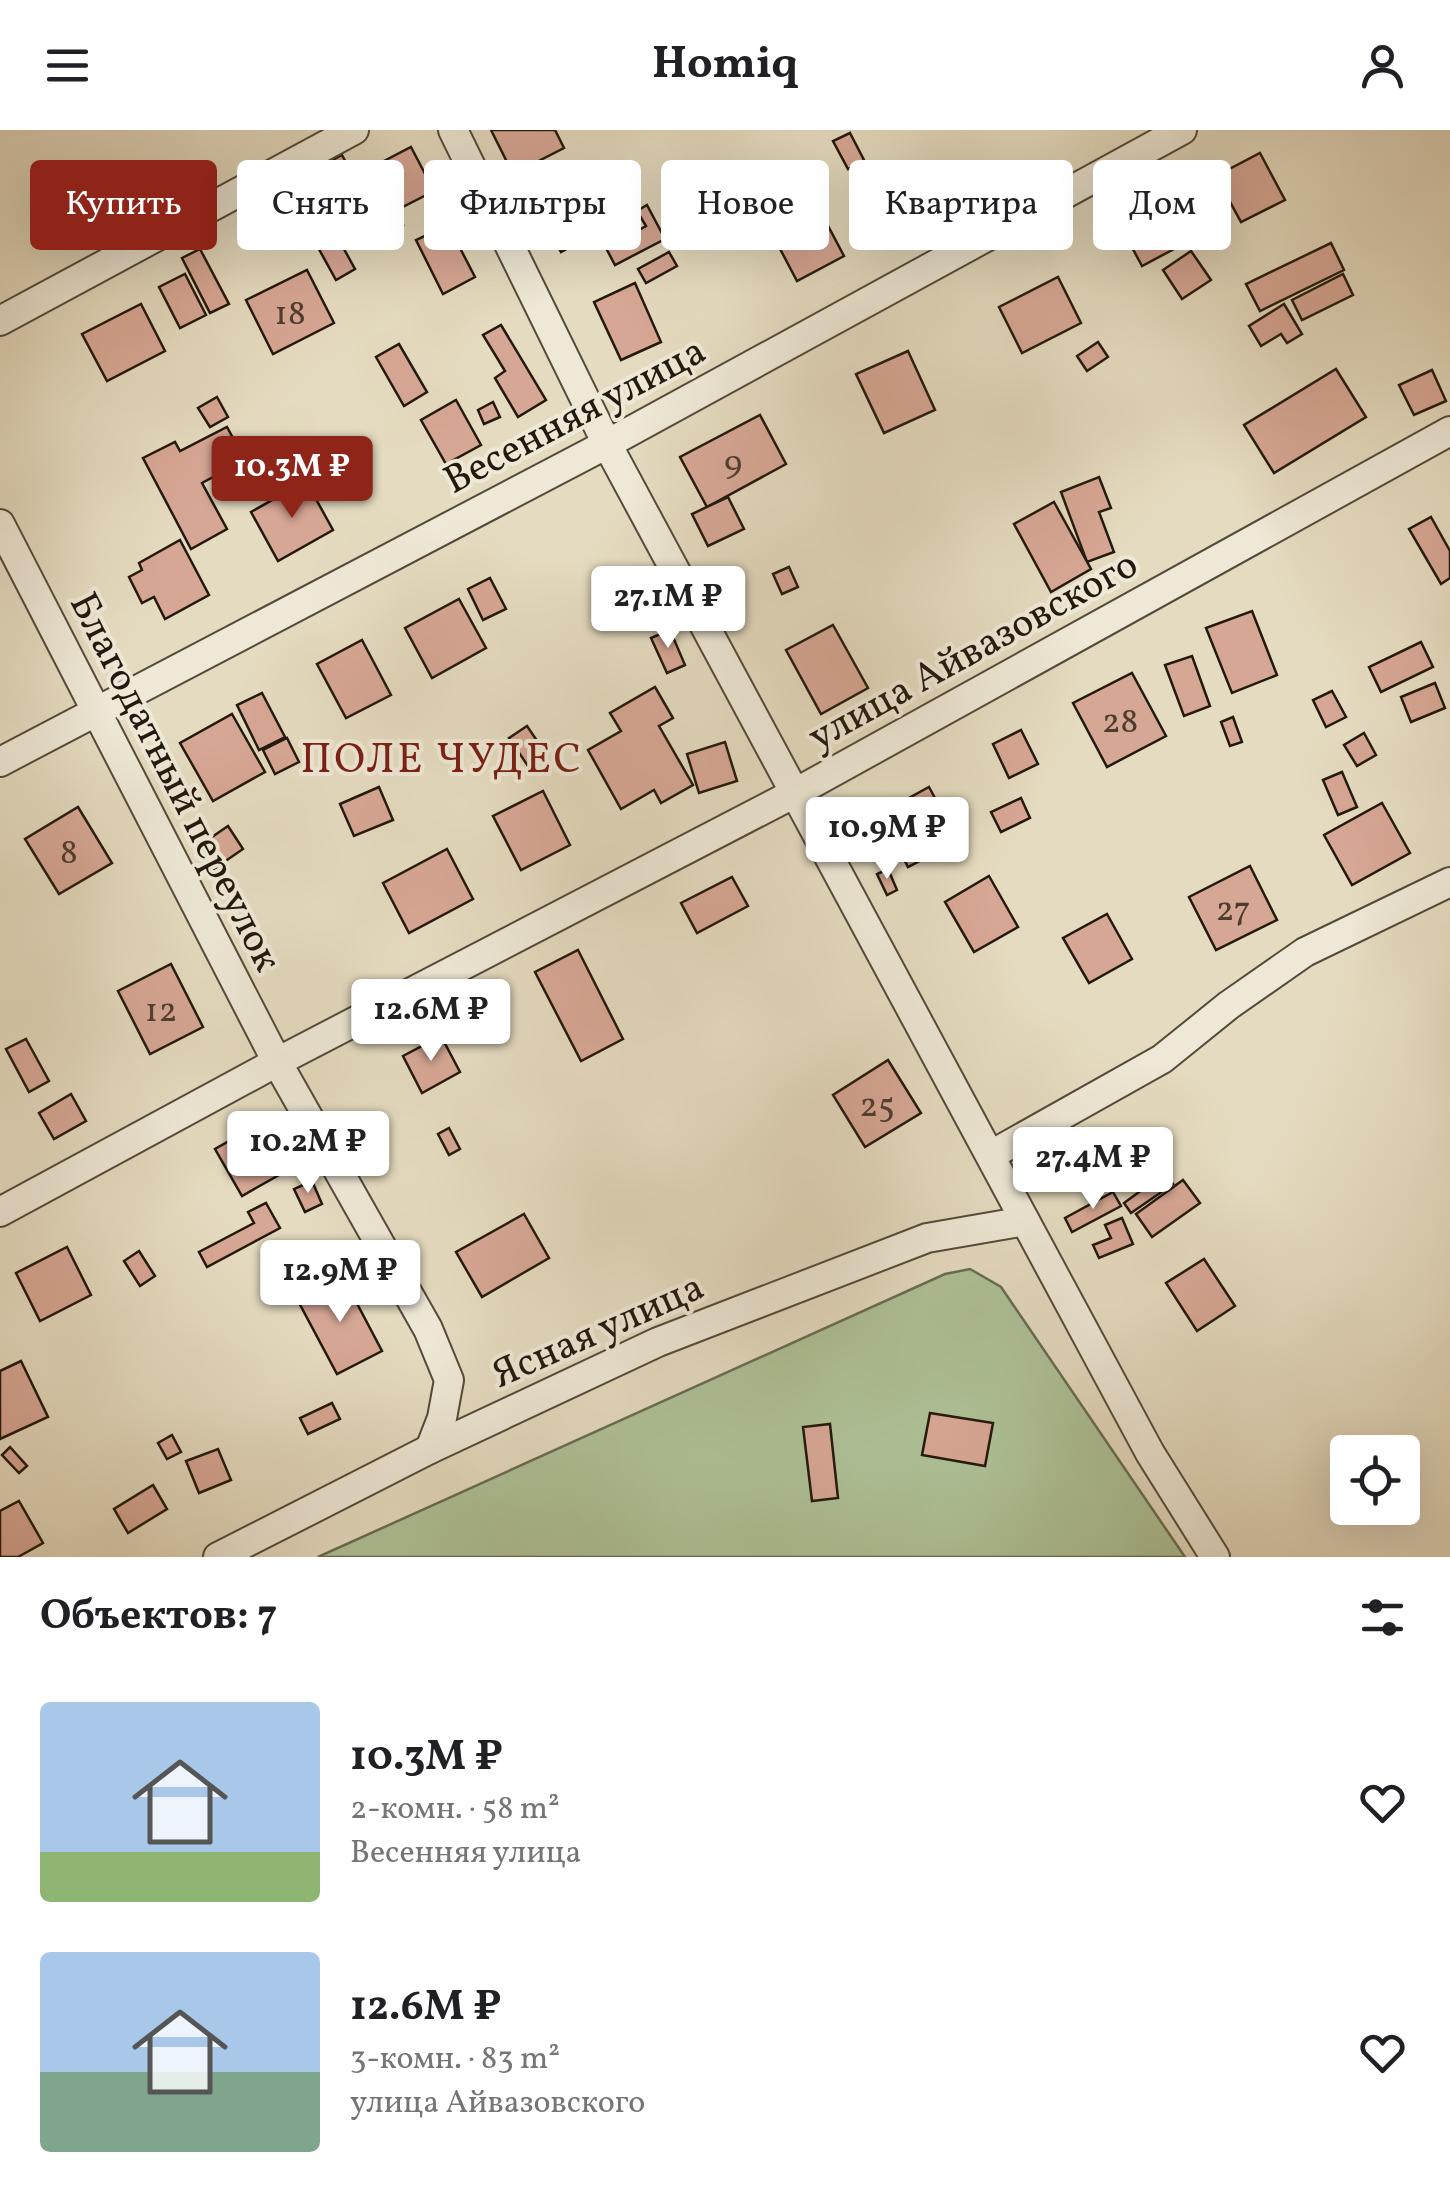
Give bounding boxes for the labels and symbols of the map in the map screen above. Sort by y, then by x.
house number: 18 [274,291,306,339]
street label: Весенняя улица [435,325,717,510]
pin: 10.3M ₽ [200,436,384,521]
house number: 9 [724,440,742,488]
street label: улица Айвазовского [799,539,1149,766]
pin: 27.1M ₽ [576,566,760,651]
street label: Благодатный переулок [53,583,294,982]
house number: 28 [1102,699,1138,747]
district label: ПОЛЕ ЧУДЕС [301,732,583,791]
pin: 10.9M ₽ [795,797,979,882]
house number: 8 [60,830,78,878]
house number: 27 [1216,887,1250,935]
pin: 12.6M ₽ [339,979,523,1064]
house number: 12 [145,988,177,1036]
house number: 25 [859,1083,895,1131]
pin: 10.2M ₽ [216,1111,400,1196]
pin: 27.4M ₽ [1001,1127,1185,1212]
pin: 12.9M ₽ [248,1240,432,1325]
street label: Ясная улица [484,1261,714,1404]

